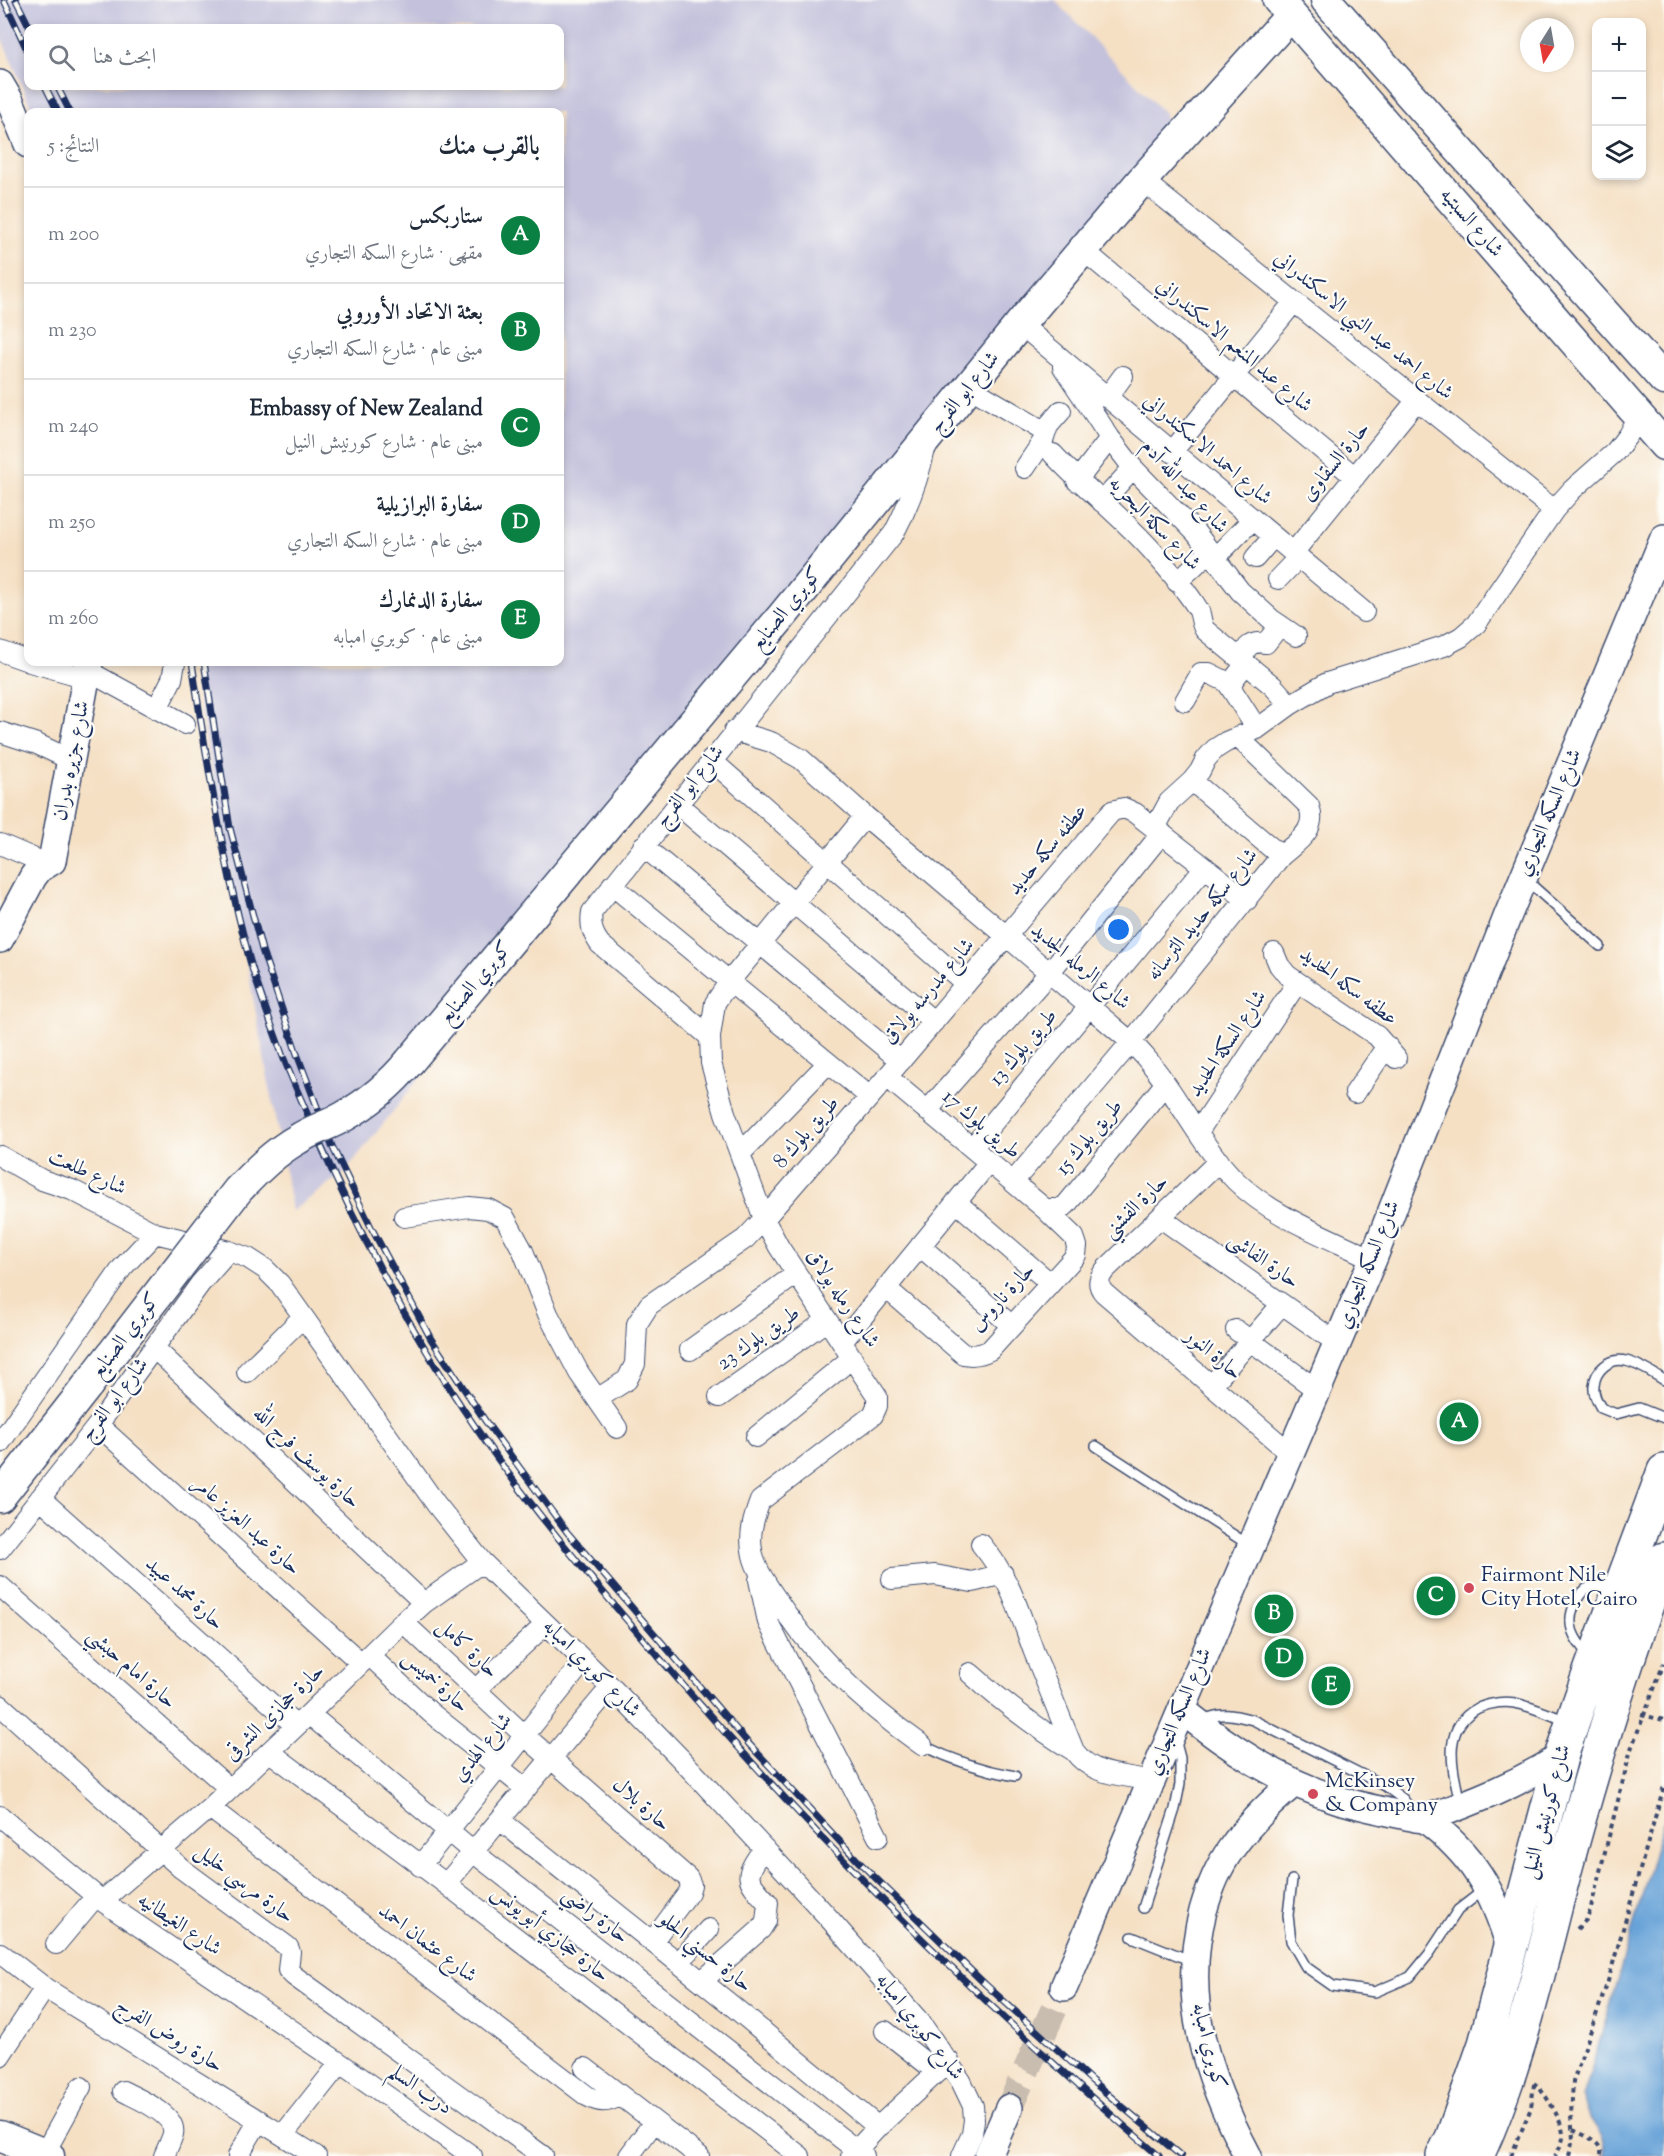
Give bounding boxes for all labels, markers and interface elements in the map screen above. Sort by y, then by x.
north arrow [1520,18,1574,72]
map controls [1592,18,1646,180]
button: + [1592,18,1646,72]
search box [24,24,564,90]
icon: search [45,41,78,74]
text: ابحث هنا [93,42,156,74]
button: − [1592,72,1646,126]
button: layers [1592,126,1646,180]
text: بالقرب منك [438,129,540,166]
text: النتائج: 5 [48,133,99,162]
street label: شارع السبتيه [1431,181,1510,265]
text: ستاربكس [409,202,483,234]
text: 200 m [48,221,99,250]
text: A [512,221,529,250]
text: مقهى · شارع السكه التجاري [305,240,483,269]
street label: شارع احمد عبد النبي الاسكندراني [1265,244,1459,410]
street label: شارع عبد المنعم الاسكندراني [1147,271,1319,423]
text: بعثة الاتحاد الأوروبي [336,298,483,330]
text: 230 m [48,317,97,346]
text: B [514,317,527,346]
text: مبنى عام · شارع السكه التجاري [287,336,483,365]
street label: شارع ابو الفرج [922,345,1009,442]
street label: شارع احمد الاسكندراني [1135,387,1278,514]
text: Embassy of New Zealand [250,394,483,426]
text: 240 m [48,413,99,442]
text: C [512,413,529,442]
street label: حارة السقاوى [1294,415,1378,509]
text: مبنى عام · شارع كورنيش النيل [285,429,483,458]
street label: شارع عبد الله آدم [1132,430,1238,542]
street label: شارع سكة البحريه [1100,470,1207,579]
text: سفارة البرازيلية [376,490,483,522]
text: 250 m [48,509,96,538]
text: D [513,509,528,538]
text: مبنى عام · شارع السكه التجاري [287,528,483,557]
street label: كوبري الصنايع [744,560,832,659]
text: سفارة الدنمارك [379,586,483,618]
text: 260 m [48,605,99,634]
text: E [514,605,527,634]
text: مبنى عام · كوبري امبابه [333,624,483,653]
street label: شارع جزيره بدران [46,698,99,824]
street label: شارع ابو الفرج [648,739,734,836]
street label: شارع السكه التجاري [1510,744,1591,882]
street label: عطفه سكه حديد [1001,798,1095,902]
street label: شارع سكه حديد الترسانه [1140,842,1267,989]
your location [1104,915,1133,944]
street label: شارع الرمله الجديد [1023,916,1137,1019]
street label: شارع مدرسه بولاق [875,932,983,1052]
street label: كوبري الصنايع [432,935,521,1033]
street label: عطفه سكه الحديد [1292,940,1404,1034]
street label: شارع السكة الحديد [1181,984,1276,1104]
street label: طريق بلوك 13 [983,1003,1065,1093]
street label: طريق بلوك 17 [935,1083,1027,1167]
street label: طريق بلوك 8 [767,1090,847,1176]
street label: طريق بلوك 15 [1049,1093,1131,1183]
street label: شارع طلعت [43,1142,131,1205]
street label: حارة الفشني [1096,1168,1178,1248]
street label: شارع السكه التجاري [1330,1196,1409,1334]
street label: حارة الفاشى [1221,1225,1305,1297]
street label: شارع رمله بولاق [797,1244,886,1355]
street label: حارة ناروس [963,1257,1043,1339]
street label: كوبري الصنايع [84,1287,170,1387]
street label: طريق بلوك 23 [711,1299,807,1379]
street label: حارة النور [1176,1321,1248,1388]
street label: شارع ابو الفرج [73,1352,158,1450]
street label: حارة يوسف فرج الله [244,1397,370,1518]
pin: A [1440,1400,1478,1444]
street label: حارة عبد العزيز عامر [185,1469,307,1583]
street label: حارة محمد عبيد [138,1550,230,1638]
place label: Fairmont Nile City Hotel, Cairo [1481,1561,1638,1615]
pin: C [1416,1574,1456,1618]
marker: Fairmont Nile City Hotel, Cairo [1462,1581,1476,1595]
pin: B [1254,1592,1294,1636]
street label: حارة كامل [429,1612,505,1686]
street label: شارع كوبري امبابه [534,1613,647,1726]
street label: حارة امام حبشي [77,1621,183,1719]
pin: D [1264,1636,1304,1680]
street label: شارع السكه التجاري [1140,1643,1221,1781]
street label: حارة خميس [395,1644,475,1720]
street label: حارة حجازى الشرقى [218,1657,332,1769]
pin: E [1312,1664,1350,1708]
street label: شارع الهدي [446,1707,521,1790]
street label: شارع كورنيش النيل [1515,1741,1580,1883]
place label: McKinsey & Company [1325,1767,1438,1821]
street label: حارة بلال [605,1771,677,1839]
marker: McKinsey & Company [1306,1787,1320,1801]
street label: حارة مرسي خليل [186,1837,300,1934]
street label: حارة حجازي أبو يونس [484,1876,617,1990]
street label: حارة راضي [553,1880,635,1954]
street label: شارع الغيطانيه [130,1886,227,1965]
street label: شارع عثمان احمد [371,1897,483,1992]
street label: حارة حسني الحلو [648,1904,759,2003]
street label: شارع كوبري امبابه [867,1967,970,2088]
street label: حارة روض الفرج [108,1991,229,2083]
street label: كوبري امبابه [1183,2000,1233,2092]
street label: درب السلم [380,2057,458,2126]

